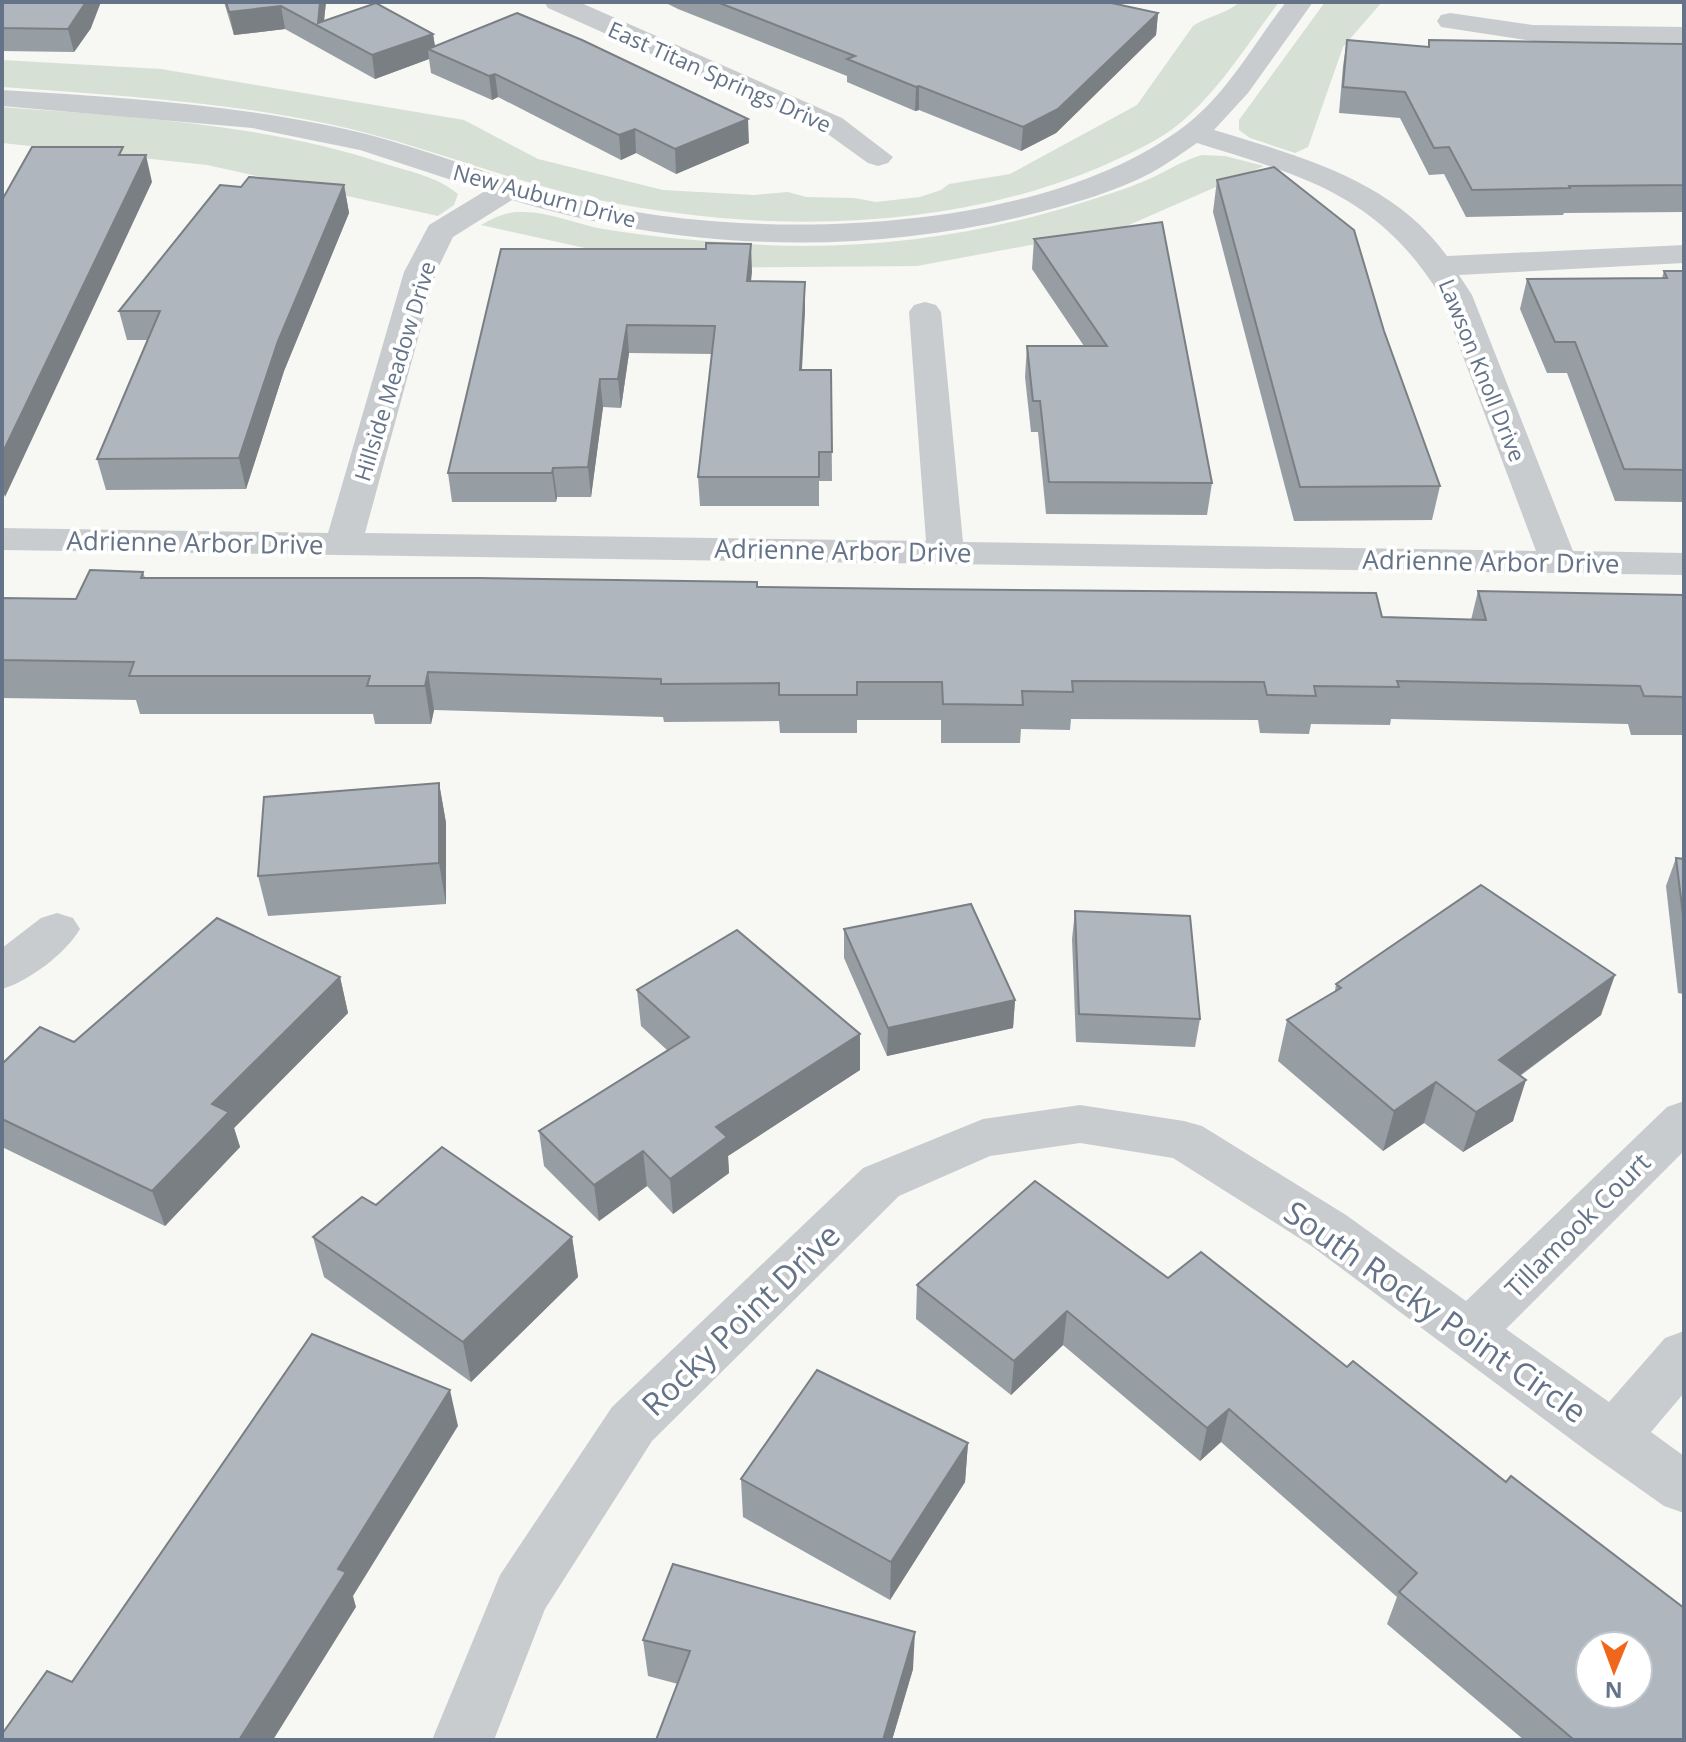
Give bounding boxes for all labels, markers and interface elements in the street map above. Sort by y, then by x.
street label: East Titan Springs Drive [604,13,836,139]
street label: New Auburn Drive [450,156,640,234]
street label: Hillside Meadow Drive [346,258,442,484]
street label: Lawson Knoll Drive [1433,274,1533,466]
street label: Adrienne Arbor Drive [66,522,324,562]
street label: Adrienne Arbor Drive [714,530,972,570]
street label: Adrienne Arbor Drive [1362,541,1620,581]
street label: Tillamook Court [1496,1144,1658,1306]
street label: South Rocky Point Circle [1276,1190,1596,1432]
street label: Rocky Point Drive [632,1213,848,1425]
north arrow [1574,1630,1654,1710]
text: N [1604,1676,1623,1706]

